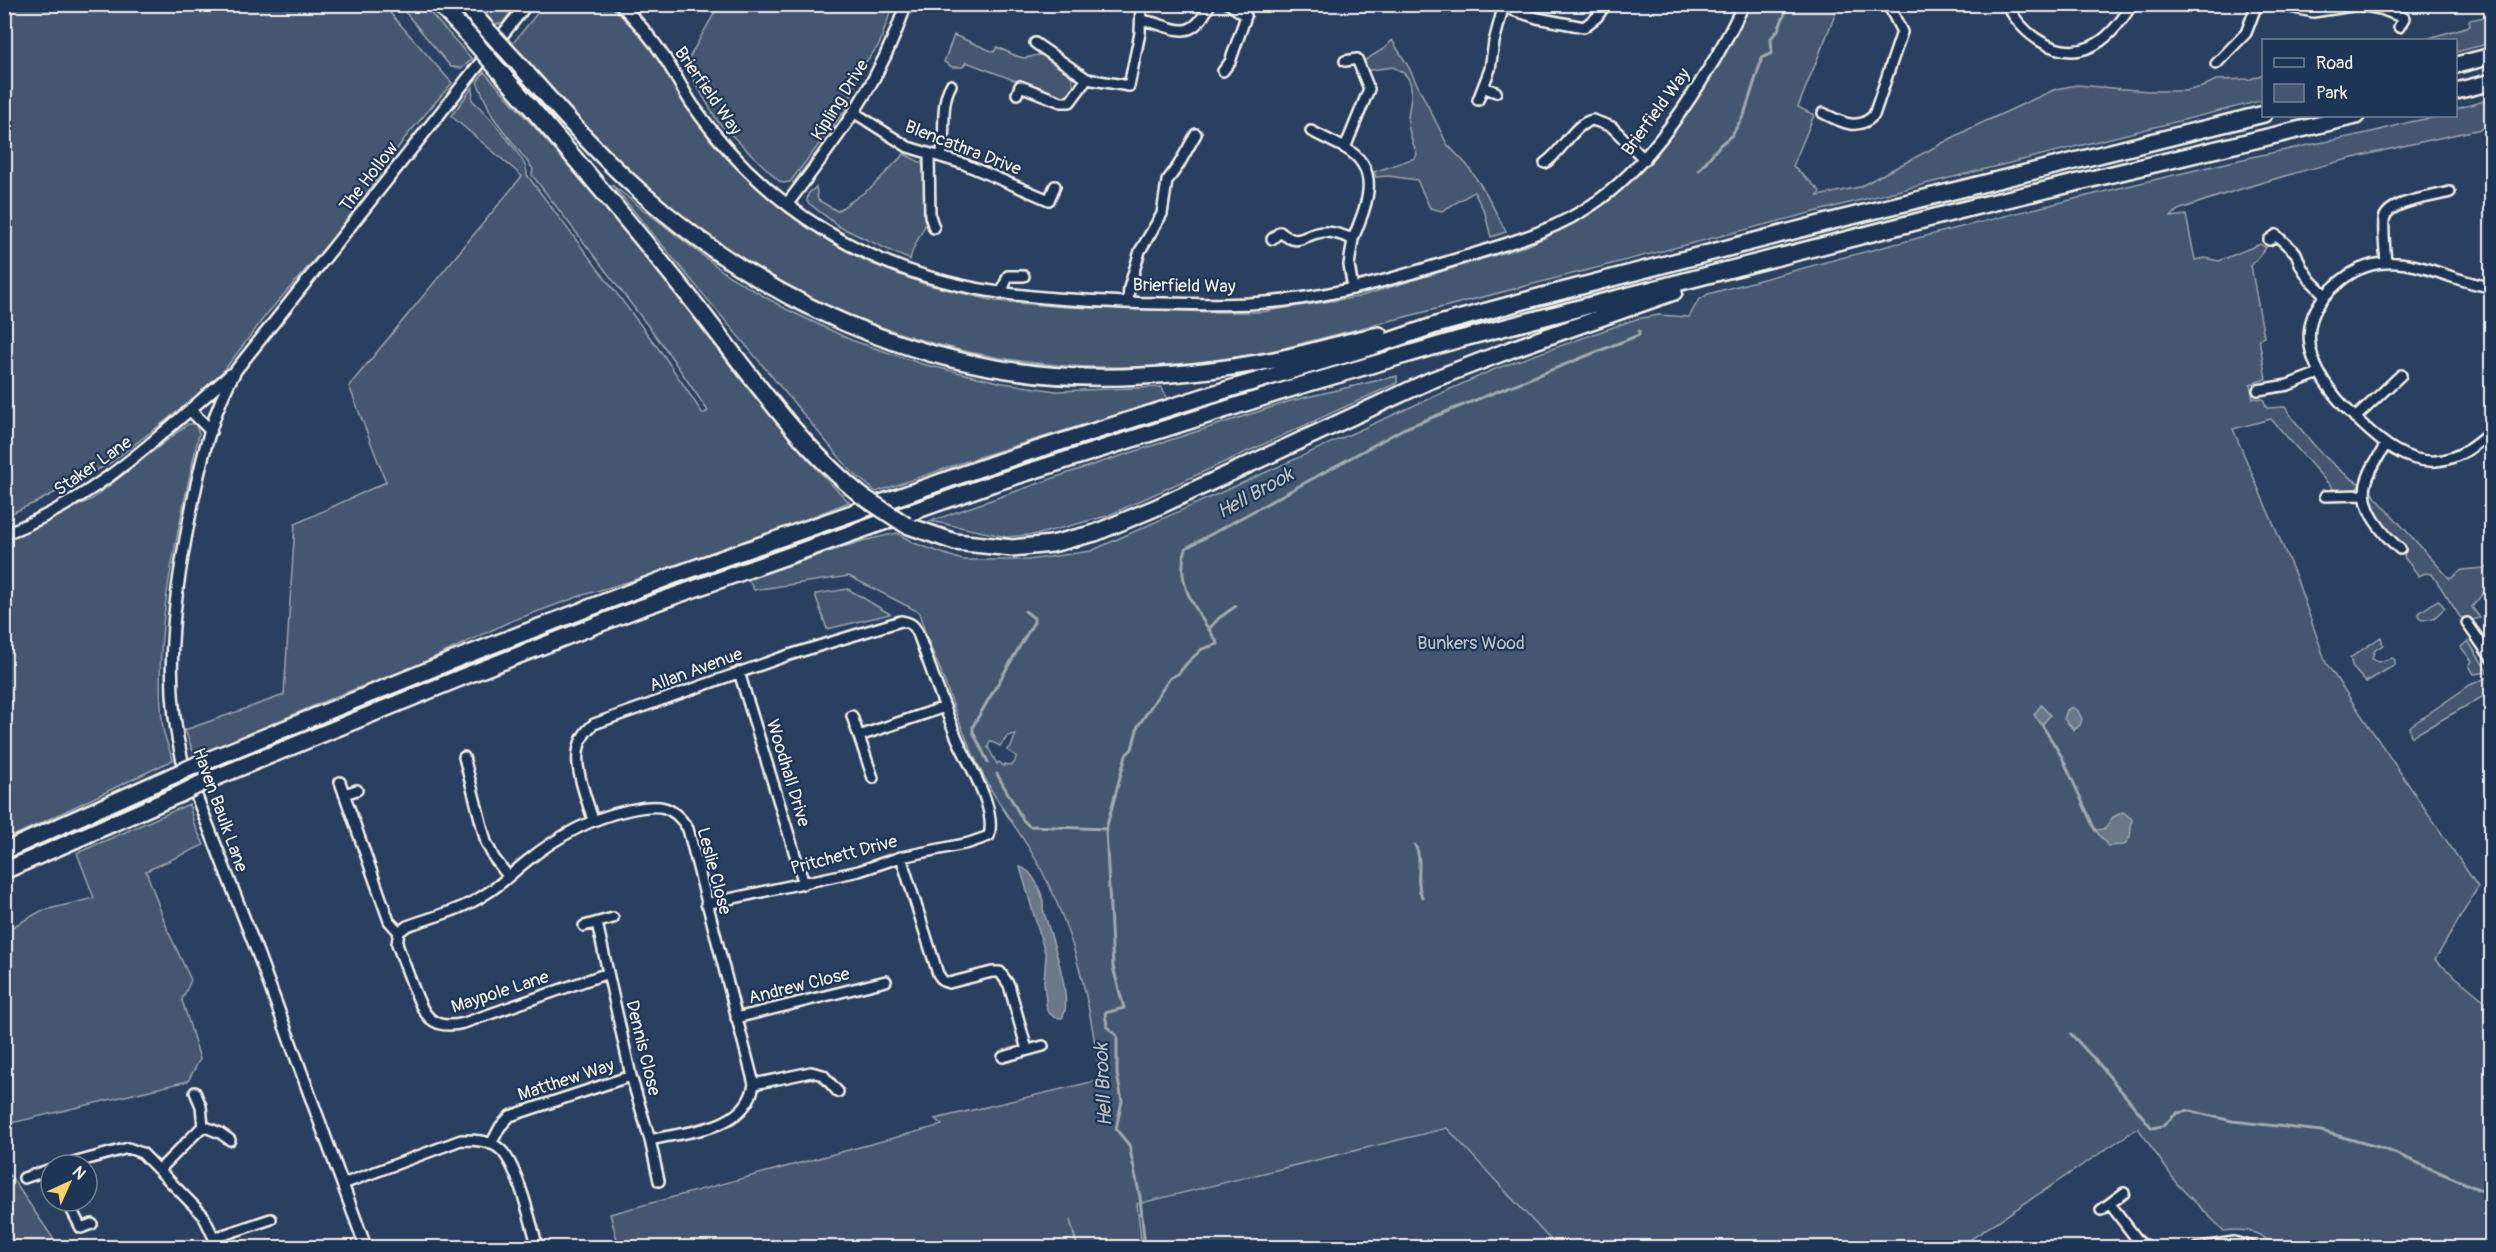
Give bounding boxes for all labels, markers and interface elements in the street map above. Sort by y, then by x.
legend [2262,39,2457,117]
street label: Brierfield Way [669,42,747,140]
text: Road [2316,52,2353,75]
street label: Kipling Drive [806,55,874,145]
street label: Brierfield Way [1616,63,1696,160]
text: Park [2316,82,2348,105]
street label: Blencathra Drive [901,115,1025,181]
street label: The Hollow [335,137,403,217]
street label: Brierfield Way [1132,274,1236,298]
street label: Staker Lane [50,431,137,501]
water label: Hell Brook [1212,461,1299,524]
park label: Bunkers Wood [1417,632,1525,655]
street label: Allan Avenue [646,642,746,697]
street label: Woodhall Drive [761,716,815,830]
street label: Haven Baulk Lane [187,745,253,875]
street label: Leslie Close [691,825,737,917]
street label: Pritchett Drive [788,830,900,880]
street label: Andrew Close [746,962,852,1010]
street label: Maypole Lane [448,965,552,1019]
street label: Dennis Close [620,998,666,1098]
water label: Hell Brook [1088,1041,1118,1127]
street label: Matthew Way [515,1054,617,1106]
north arrow [39,1153,99,1213]
text: N [68,1162,90,1184]

